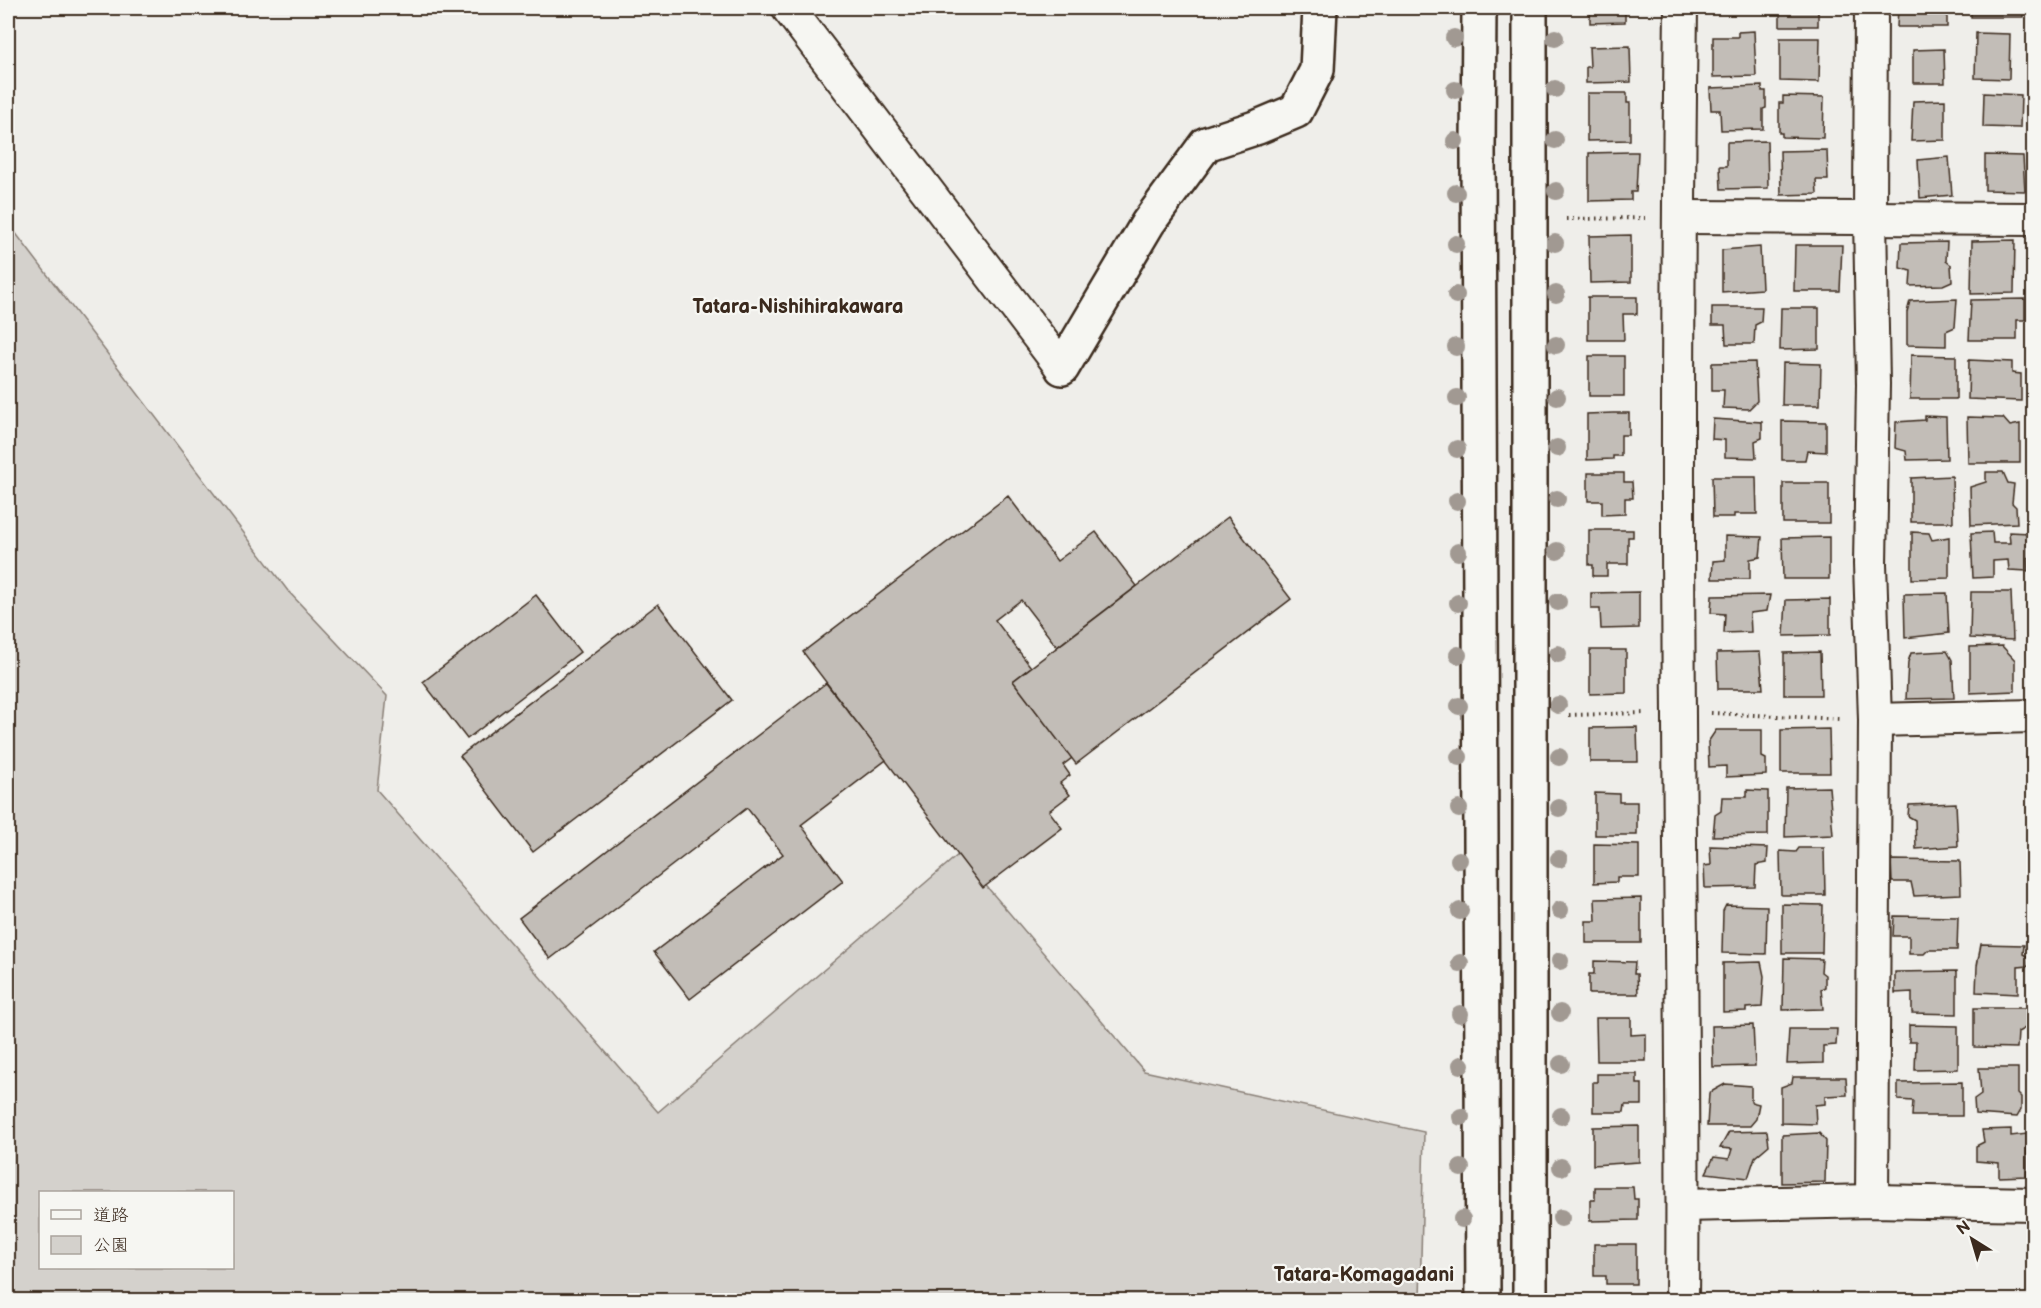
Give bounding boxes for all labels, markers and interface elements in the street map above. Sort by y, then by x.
district label: Tatara-Nishihirakawara [693,295,903,319]
legend [39,1191,234,1269]
text: 道路 [93,1205,129,1226]
north arrow [1942,1209,2002,1269]
text: N [1953,1217,1974,1239]
text: 公園 [93,1235,129,1256]
district label: Tatara-Komagadani [1274,1263,1454,1287]

